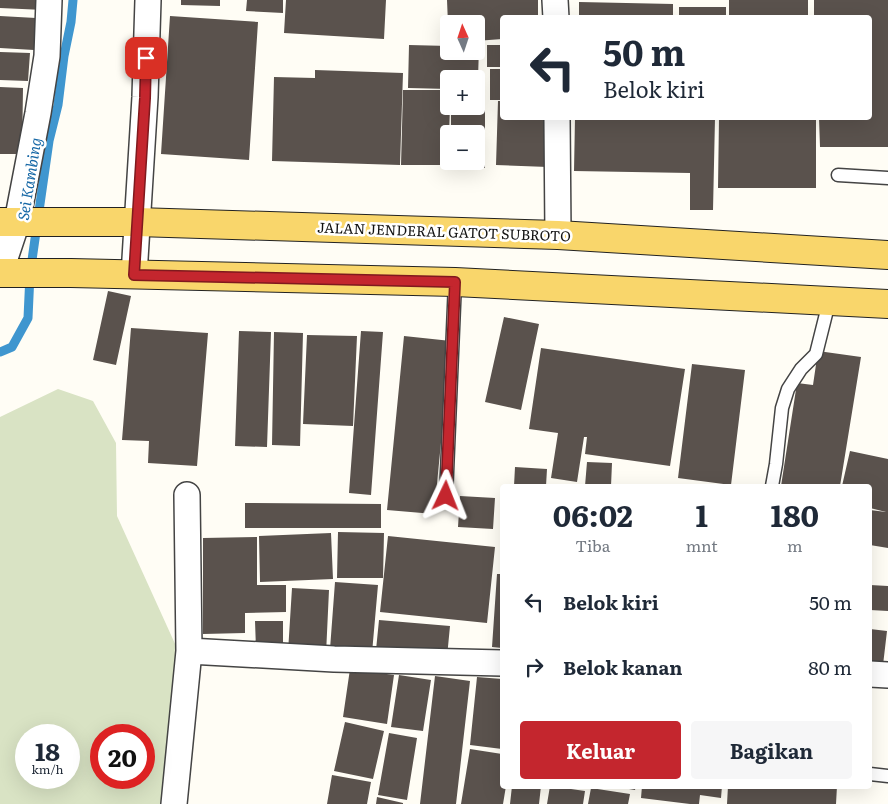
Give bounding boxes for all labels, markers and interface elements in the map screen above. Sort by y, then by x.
north arrow [440,15,485,60]
map controls [440,15,485,170]
text: 50 m [603,25,686,77]
icon: left [520,35,585,100]
pin [125,37,167,79]
icon: arrive [132,44,160,72]
button: + [440,70,485,115]
text: Belok kiri [603,72,705,105]
button: − [440,125,485,170]
water label: Sei Kambing [11,136,46,222]
street label: JALAN JENDERAL GATOT SUBROTO [317,217,571,245]
position arrow [419,469,471,521]
text: 06:02 [553,492,633,536]
text: 1 [695,492,708,536]
text: 180 [771,492,819,536]
text: Tiba [575,533,610,557]
text: mnt [686,533,718,557]
text: m [787,533,803,557]
icon: left [520,588,548,616]
text: Belok kiri [563,588,659,616]
text: 50 m [809,588,852,616]
icon: right [520,653,548,681]
text: Belok kanan [563,653,682,681]
text: 80 m [808,653,852,681]
button: Keluar [520,721,681,779]
button: Bagikan [691,721,852,779]
speed limit sign: 20 [90,724,155,789]
text: 18 [35,732,60,769]
text: km/h [32,760,63,778]

